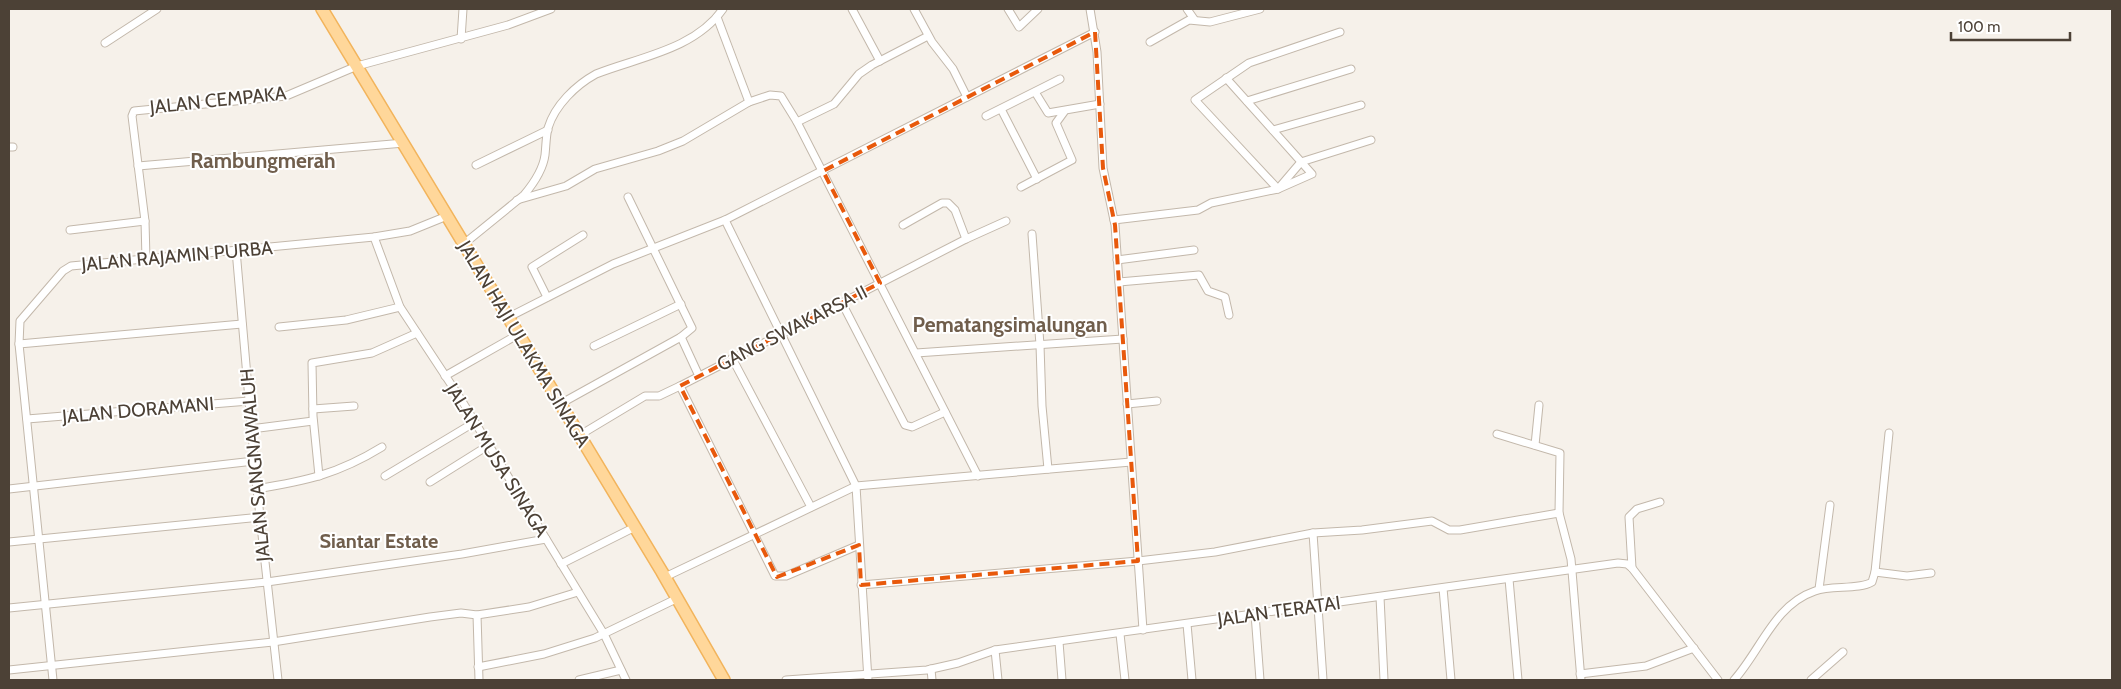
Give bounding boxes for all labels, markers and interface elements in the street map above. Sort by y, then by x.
scale bar [1951,10,2070,42]
text: 100 m [1958,18,2000,36]
street label: JALAN CEMPAKA [148,81,288,119]
district label: Rambungmerah [190,148,336,173]
street label: JALAN RAJAMIN PURBA [79,236,274,276]
street label: JALAN HAJI ULAKMA SINAGA [453,236,595,452]
street label: GANG SWAKARSA II [713,280,871,376]
district label: Pematangsimalungan [912,312,1108,337]
street label: JALAN SANGNAWALUH [235,367,275,564]
street label: JALAN MUSA SINAGA [440,378,554,541]
street label: JALAN DORAMANI [60,392,215,428]
district label: Siantar Estate [320,529,438,553]
street label: JALAN TERATAI [1215,591,1342,631]

